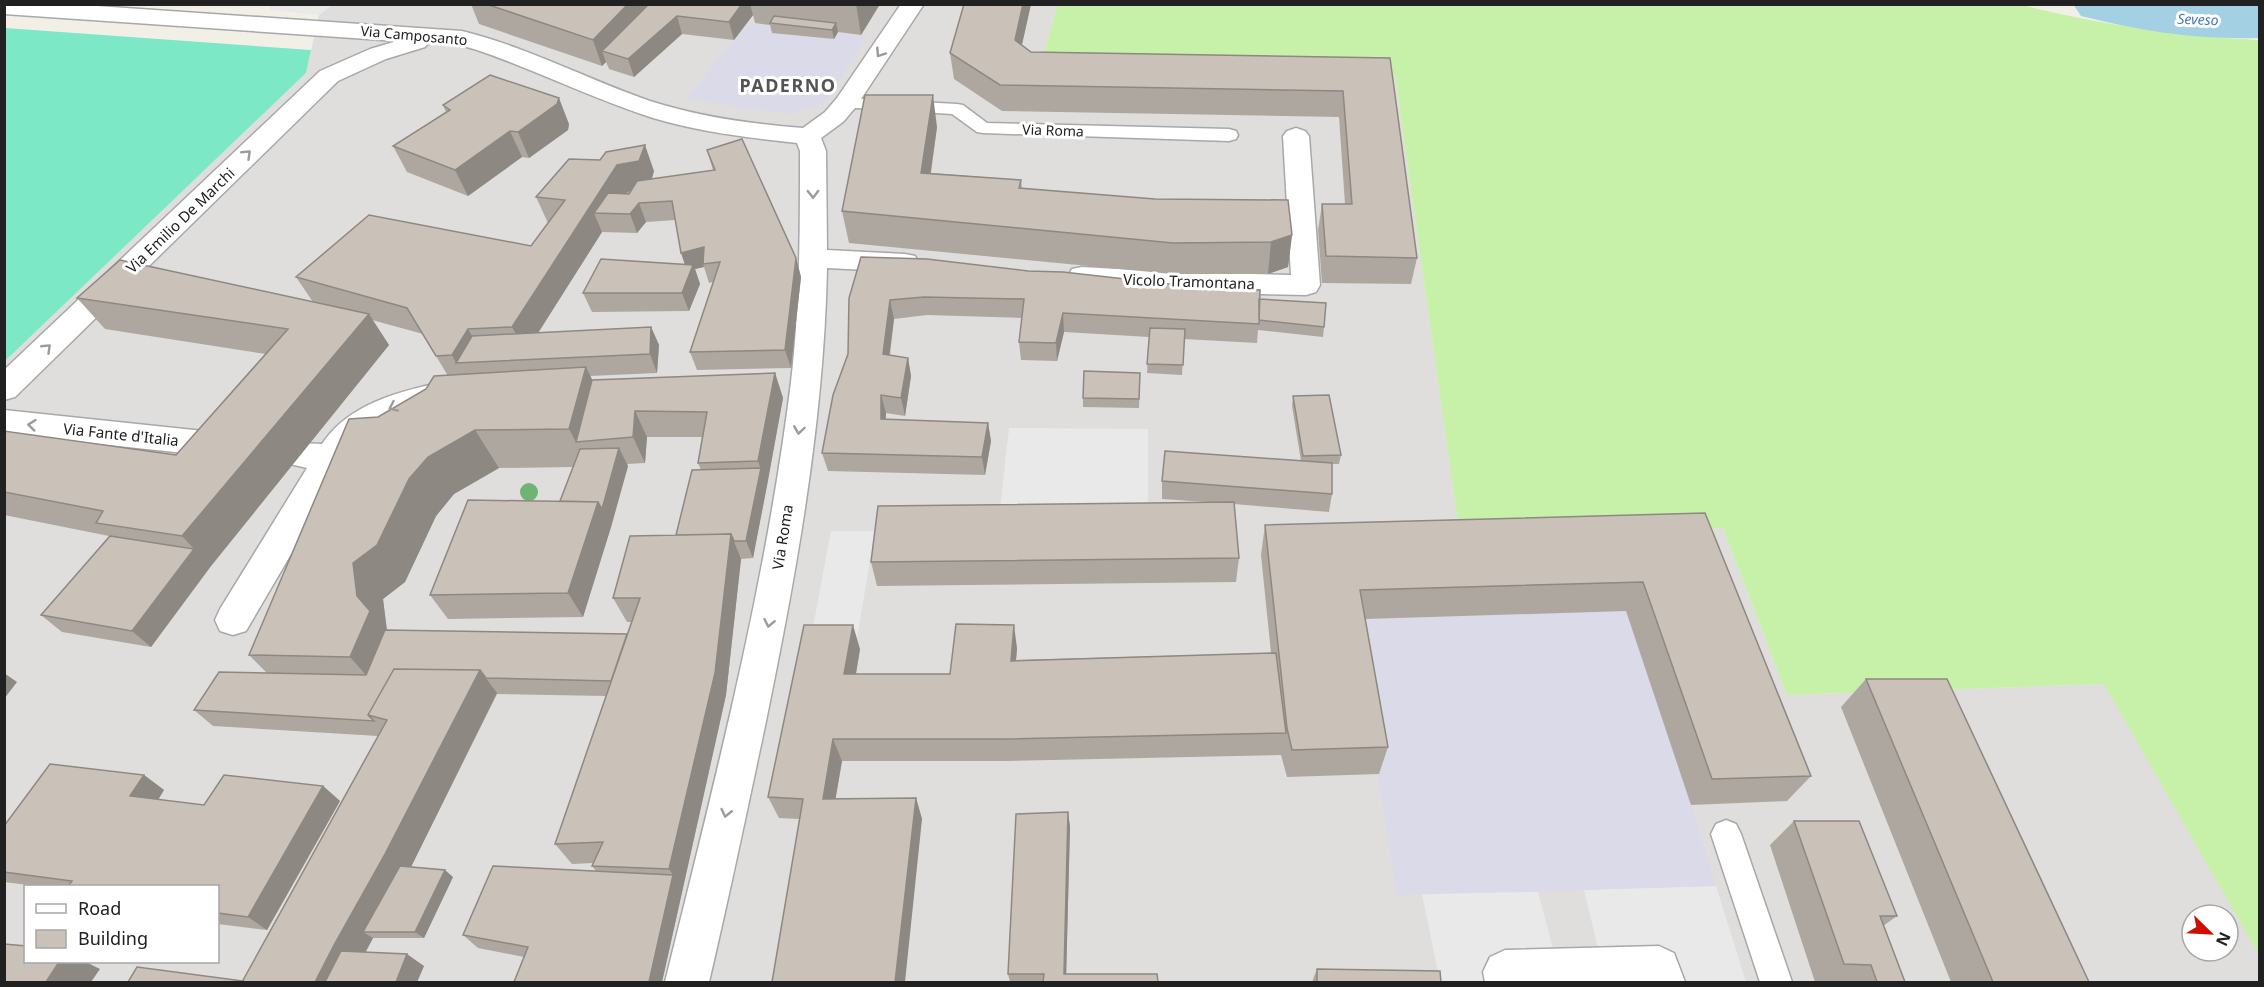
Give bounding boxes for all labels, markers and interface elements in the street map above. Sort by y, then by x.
water label: Seveso [2177,9,2219,29]
street label: Via Camposanto [360,21,468,49]
one-way arrow [876,46,887,57]
district label: PADERNO [739,73,837,97]
street label: Via Roma [1022,119,1084,141]
one-way arrow [240,151,251,162]
street label: Via Emilio De Marchi [121,163,239,277]
one-way arrow [807,190,819,199]
street label: Vicolo Tramontana [1123,269,1255,293]
one-way arrow [40,344,50,355]
one-way arrow [388,400,399,412]
street label: Via Fante d'Italia [62,418,180,450]
one-way arrow [28,419,37,431]
one-way arrow [793,426,806,435]
street label: Via Roma [767,503,797,571]
one-way arrow [763,618,776,628]
one-way arrow [720,808,733,818]
legend [24,885,219,963]
text: Road [78,896,121,920]
north arrow [2180,903,2240,963]
text: Building [78,926,148,950]
text: N [2211,929,2236,950]

